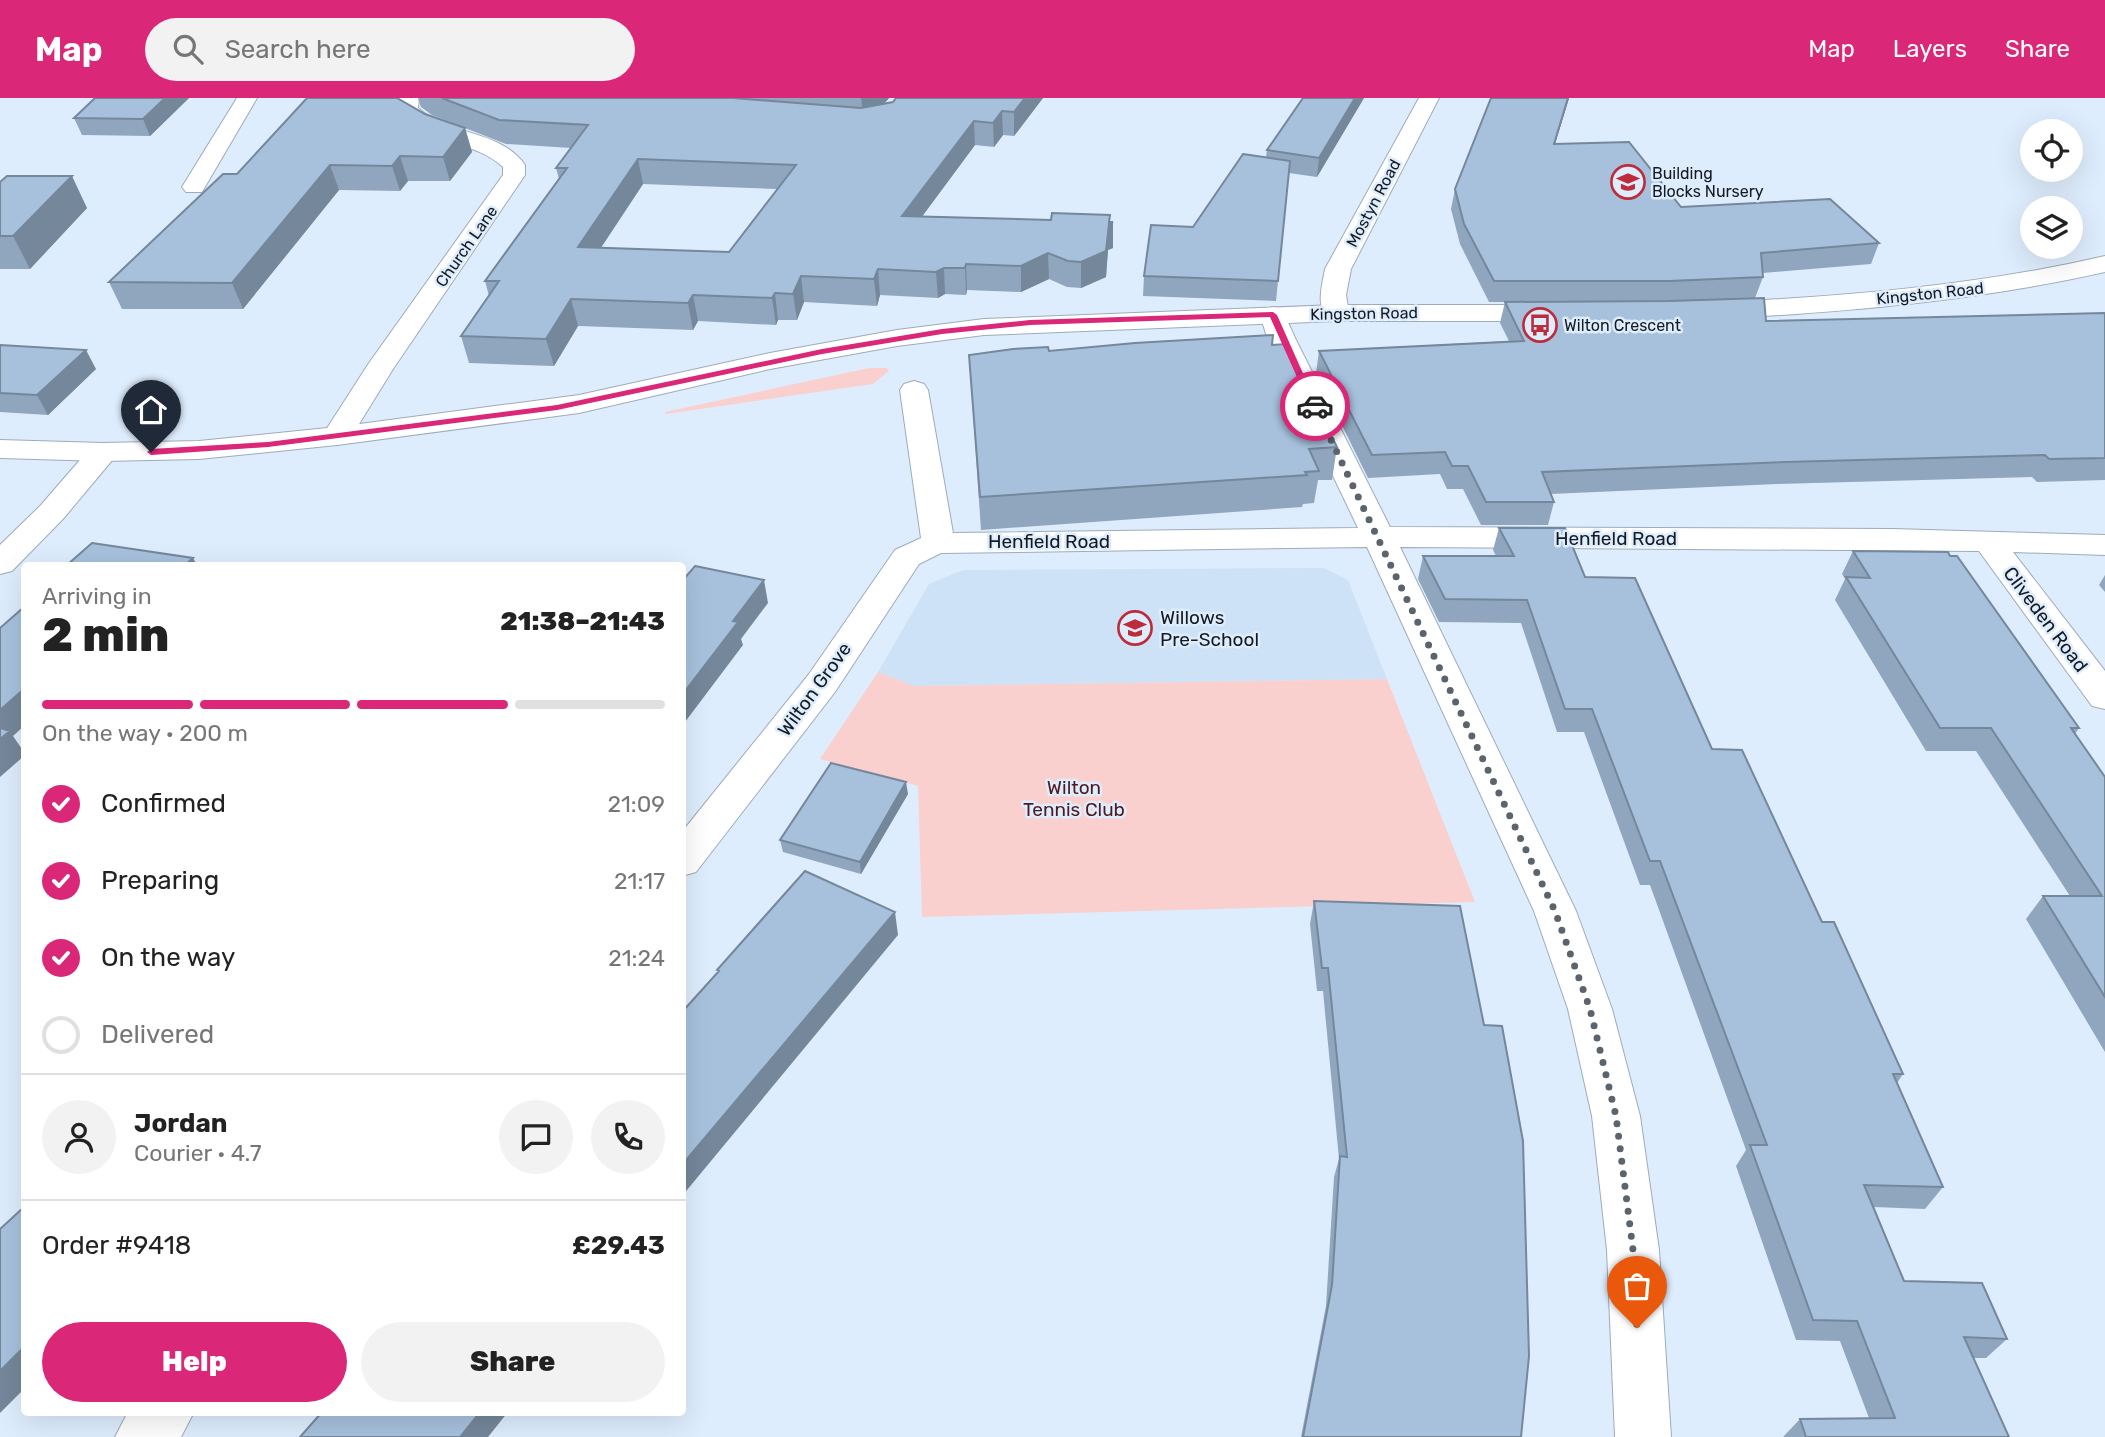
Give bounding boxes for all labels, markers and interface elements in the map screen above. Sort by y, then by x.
search box [145,18,635,81]
text: Map [35,30,103,69]
icon: search [169,30,207,68]
text: Search here [225,34,370,65]
text: Map [1808,35,1855,63]
text: Layers [1893,35,1967,63]
text: Share [2005,35,2070,63]
map controls [2020,119,2083,259]
button: locate [2020,119,2083,182]
street label: Mostyn Road [1342,156,1405,250]
school or university icon: Building Blocks Nursery [1609,163,1647,201]
place label: Building Blocks Nursery [1652,164,1764,201]
button: layers [2020,196,2083,259]
street label: Church Lane [431,202,501,291]
street label: Kingston Road [1875,278,1985,309]
street label: Kingston Road [1310,303,1418,324]
bus stop icon: Wilton Crescent [1521,306,1559,344]
place label: Wilton Crescent [1564,316,1681,335]
courier [1280,371,1350,441]
pin [121,380,181,452]
icon: car [1296,387,1334,425]
icon: home [132,391,170,429]
street label: Henfield Road [1555,527,1677,550]
street label: Henfield Road [988,530,1110,553]
street label: Cliveden Road [1999,562,2093,676]
text: Arriving in [42,582,152,610]
text: 21:38–21:43 [500,606,665,637]
place label: Willows Pre-School [1160,606,1259,651]
text: 2 min [42,608,169,663]
school or university icon: Willows Pre-School [1116,609,1154,647]
street label: Wilton Grove [773,638,856,741]
text: On the way · 200 m [42,719,248,747]
park label: Wilton Tennis Club [1023,776,1125,821]
icon: check [42,785,80,823]
text: Confirmed [101,788,226,819]
text: 21:09 [608,790,665,818]
icon: check [42,862,80,900]
text: Preparing [101,865,219,896]
text: 21:17 [614,867,665,895]
icon: check [42,939,80,977]
text: On the way [101,942,235,973]
text: 21:24 [608,944,665,972]
text: Delivered [101,1019,214,1050]
button: person [42,1100,116,1174]
button: chat [499,1100,573,1174]
button: phone [591,1100,665,1174]
text: Jordan [134,1108,227,1139]
text: Courier · 4.7 [134,1139,261,1167]
text: Order #9418 [42,1230,191,1261]
text: £29.43 [572,1230,665,1261]
pin [1607,1256,1667,1328]
icon: bag [1618,1267,1656,1305]
button: Help [42,1322,347,1402]
button: Share [361,1322,665,1402]

